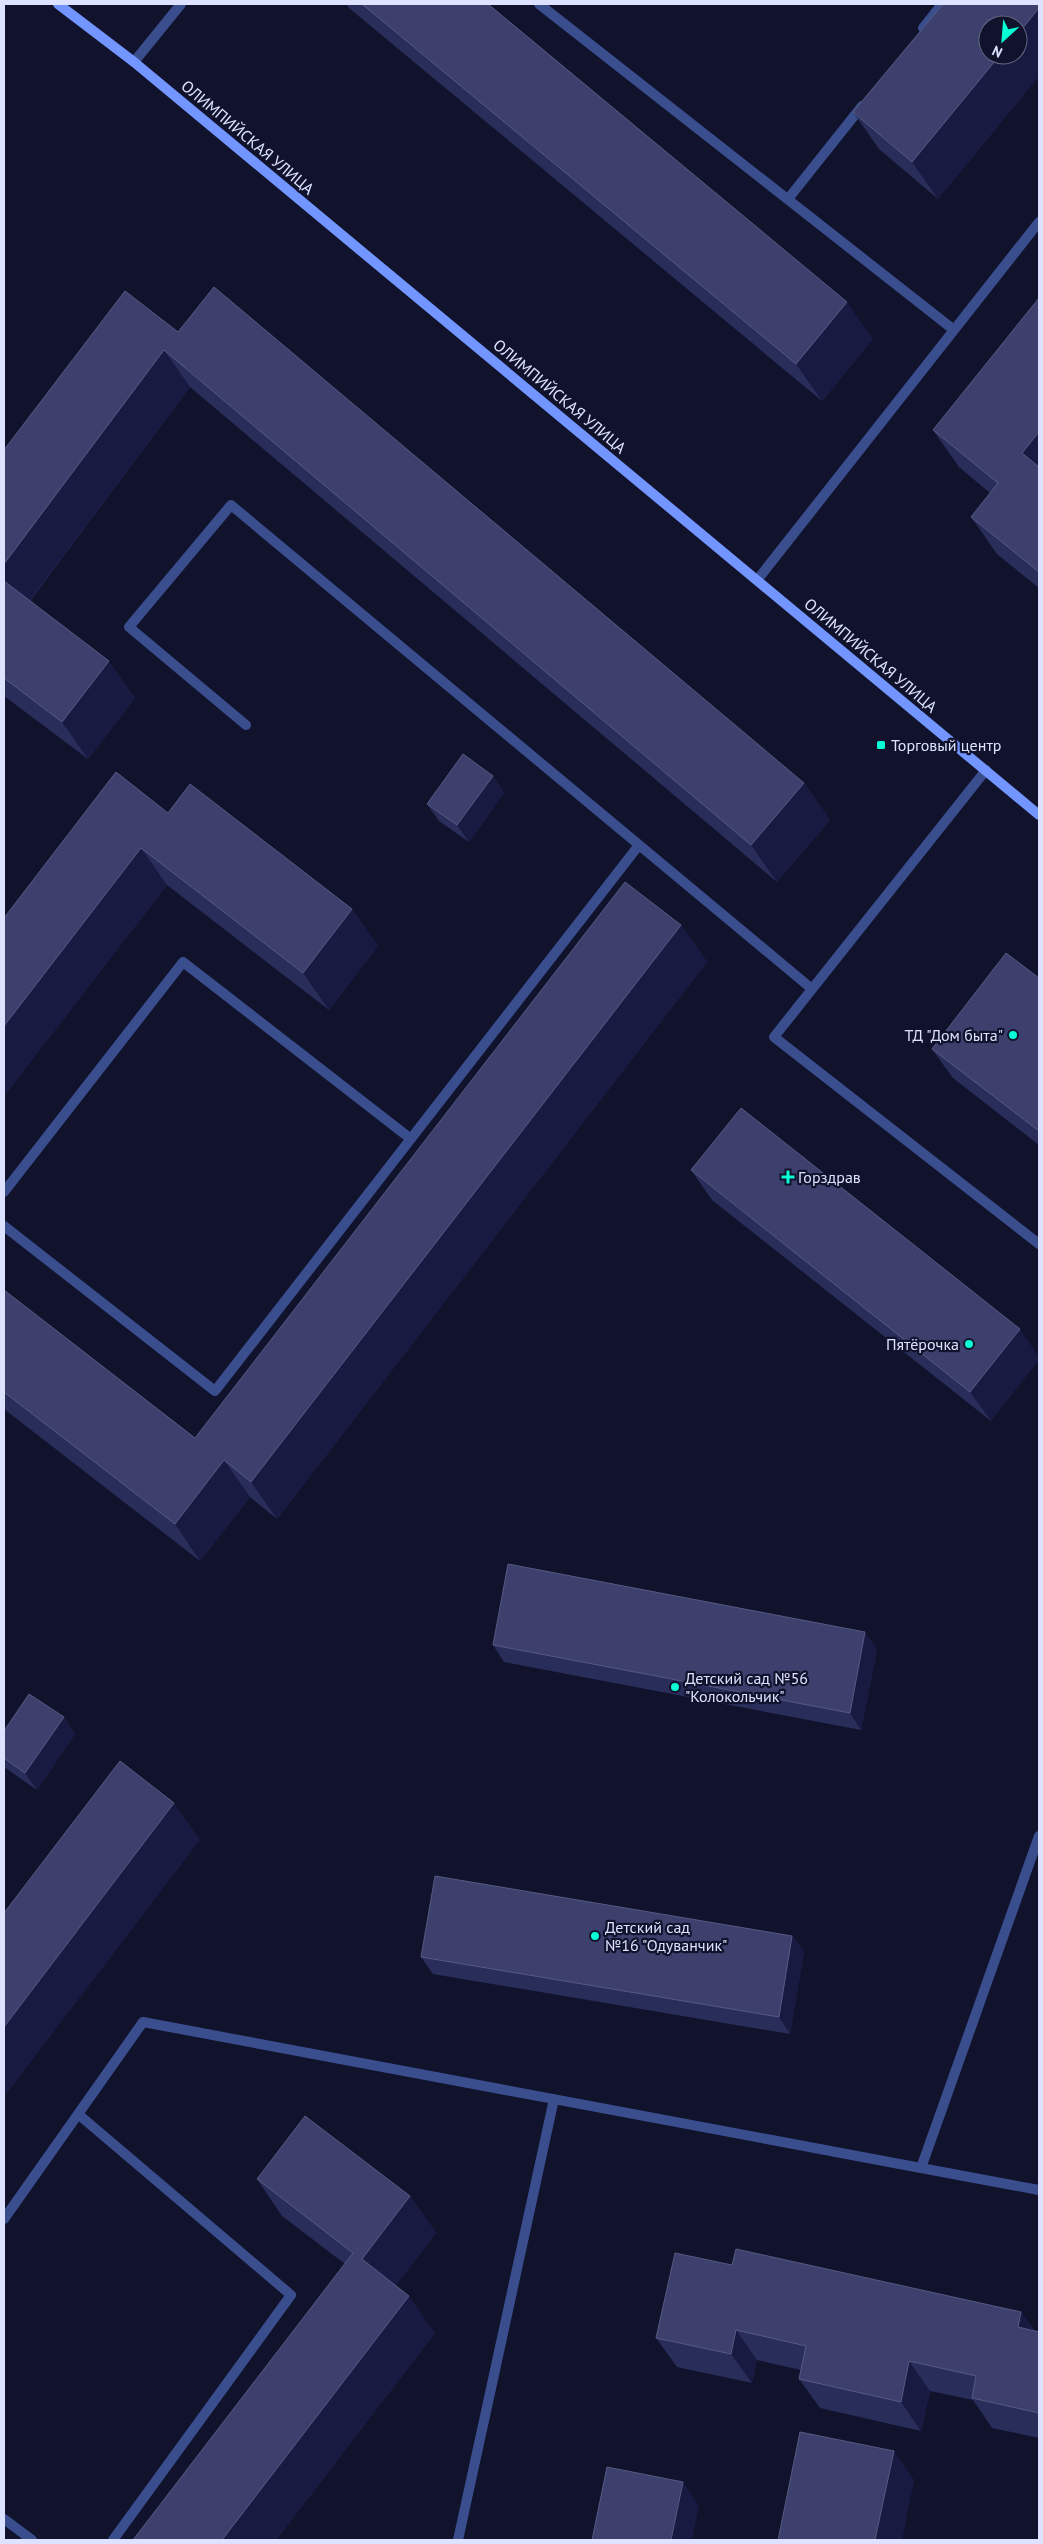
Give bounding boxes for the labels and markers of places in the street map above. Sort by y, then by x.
place label: Торговый центр [891,735,1001,755]
marker: Торговый центр [875,739,887,751]
place label: ТД "Дом быта" [905,1025,1003,1045]
marker: ТД "Дом быта" [1007,1029,1019,1041]
place label: Горздрав [798,1167,861,1187]
marker: Горздрав [782,1171,794,1183]
place label: Пятёрочка [886,1334,959,1354]
marker: Пятёрочка [963,1338,975,1350]
place label: Детский сад №56 "Колокольчик" [685,1668,808,1706]
marker: Детский сад №56 "Колокольчик" [669,1681,681,1693]
place label: Детский сад №16 "Одуванчик" [605,1917,727,1955]
marker: Детский сад №16 "Одуванчик" [589,1930,601,1942]

